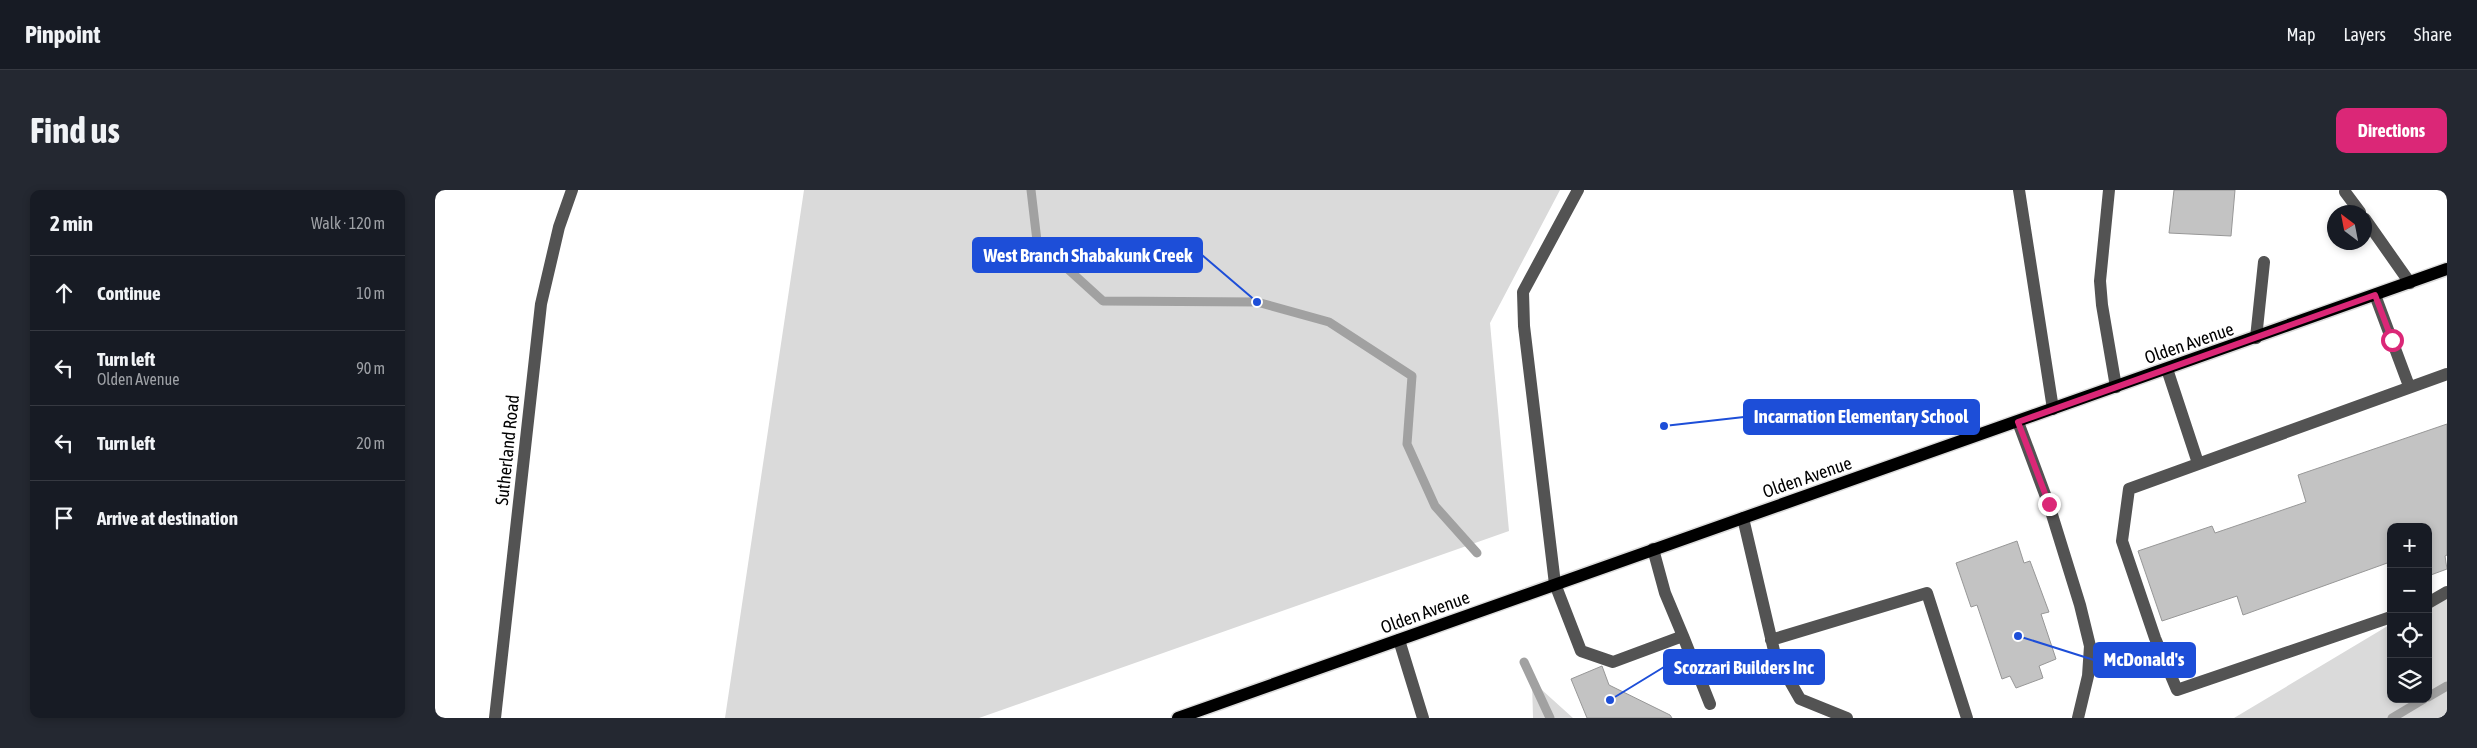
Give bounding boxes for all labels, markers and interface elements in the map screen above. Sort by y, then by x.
text: Pinpoint [25,21,100,48]
text: Map [2286,24,2315,45]
text: Layers [2343,24,2386,45]
text: Share [2414,24,2452,45]
button: Directions [2336,108,2447,153]
text: Find us [30,110,120,150]
north arrow [2327,205,2372,250]
text: 2 min [50,211,93,235]
text: Walk · 120 m [311,214,385,232]
callout: West Branch Shabakunk Creek [973,238,1202,272]
text: West Branch Shabakunk Creek [982,244,1193,266]
icon: ahead [50,279,78,307]
text: Continue [97,282,161,304]
text: 10 m [356,284,385,302]
street label: Olden Avenue [2142,318,2236,368]
route start [2381,329,2404,352]
text: Turn left [97,348,155,370]
icon: left [50,354,78,382]
text: 90 m [356,359,385,377]
text: Olden Avenue [97,370,180,388]
street label: Sutherland Road [491,394,523,506]
callout: Incarnation Elementary School [1744,400,1979,434]
text: Incarnation Elementary School [1754,405,1969,427]
icon: left [50,429,78,457]
text: Turn left [97,432,155,454]
text: 20 m [356,434,385,452]
street label: Olden Avenue [1760,452,1854,502]
route end [2038,493,2061,516]
icon: arrive [50,504,78,532]
text: Arrive at destination [97,507,238,529]
map controls [2387,523,2432,703]
button: + [2387,523,2432,568]
button: − [2387,568,2432,613]
street label: Olden Avenue [1378,586,1472,638]
button: locate [2387,613,2432,658]
callout: McDonald's [2094,643,2195,677]
text: McDonald's [2103,648,2185,670]
callout: Scozzari Builders Inc [1664,650,1824,684]
text: Scozzari Builders Inc [1674,656,1814,678]
button: layers [2387,658,2432,703]

